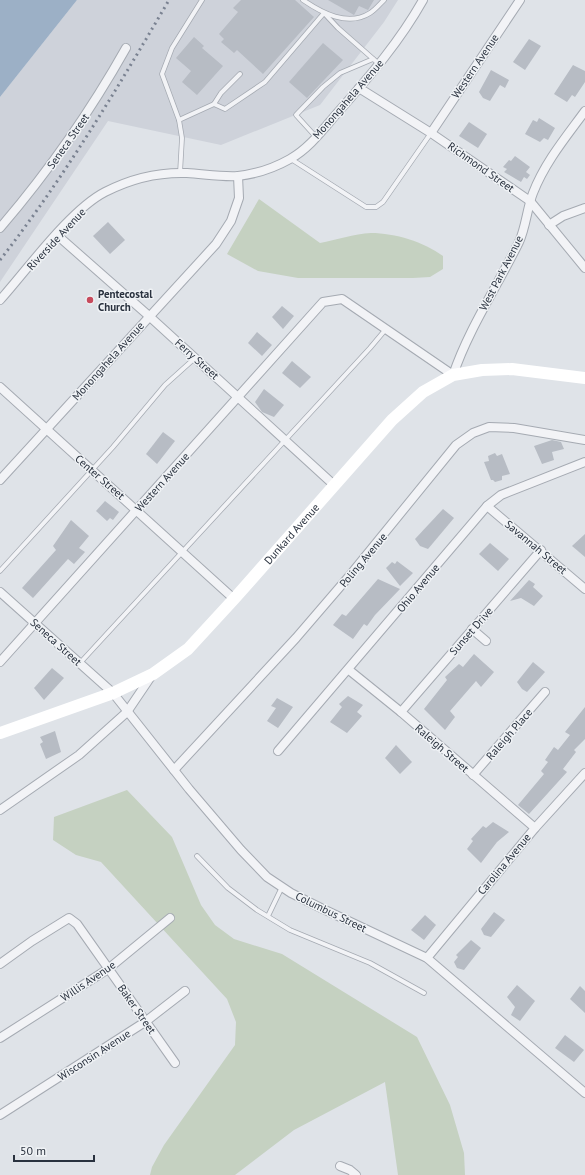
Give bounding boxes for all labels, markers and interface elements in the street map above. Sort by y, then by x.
street label: Western Avenue [448,31,502,101]
street label: Monongahela Avenue [310,56,387,142]
street label: Seneca Street [44,110,92,171]
street label: Richmond Street [445,139,517,195]
street label: Riverside Avenue [24,205,89,273]
street label: West Park Avenue [476,233,526,313]
place label: Pentecostal Church [98,287,153,314]
marker: Pentecostal Church [85,295,95,305]
street label: Monongahela Avenue [69,318,147,403]
street label: Ferry Street [172,336,222,383]
street label: Western Avenue [132,449,192,514]
street label: Center Street [72,452,128,503]
street label: Dunkard Avenue [261,500,322,567]
street label: Savannah Street [502,517,570,577]
street label: Poling Avenue [336,530,390,590]
street label: Ohio Avenue [394,560,443,615]
street label: Sunset Drive [446,604,496,658]
street label: Seneca Street [27,615,85,669]
street label: Raleigh Place [483,705,535,763]
street label: Raleigh Street [412,721,472,775]
street label: Carolina Avenue [474,830,534,898]
street label: Columbus Street [293,889,369,935]
street label: Willis Avenue [58,957,118,1004]
street label: Baker Street [115,981,159,1037]
street label: Wisconsin Avenue [55,1026,133,1084]
scale bar [14,1137,94,1163]
text: 50 m [20,1143,46,1158]

